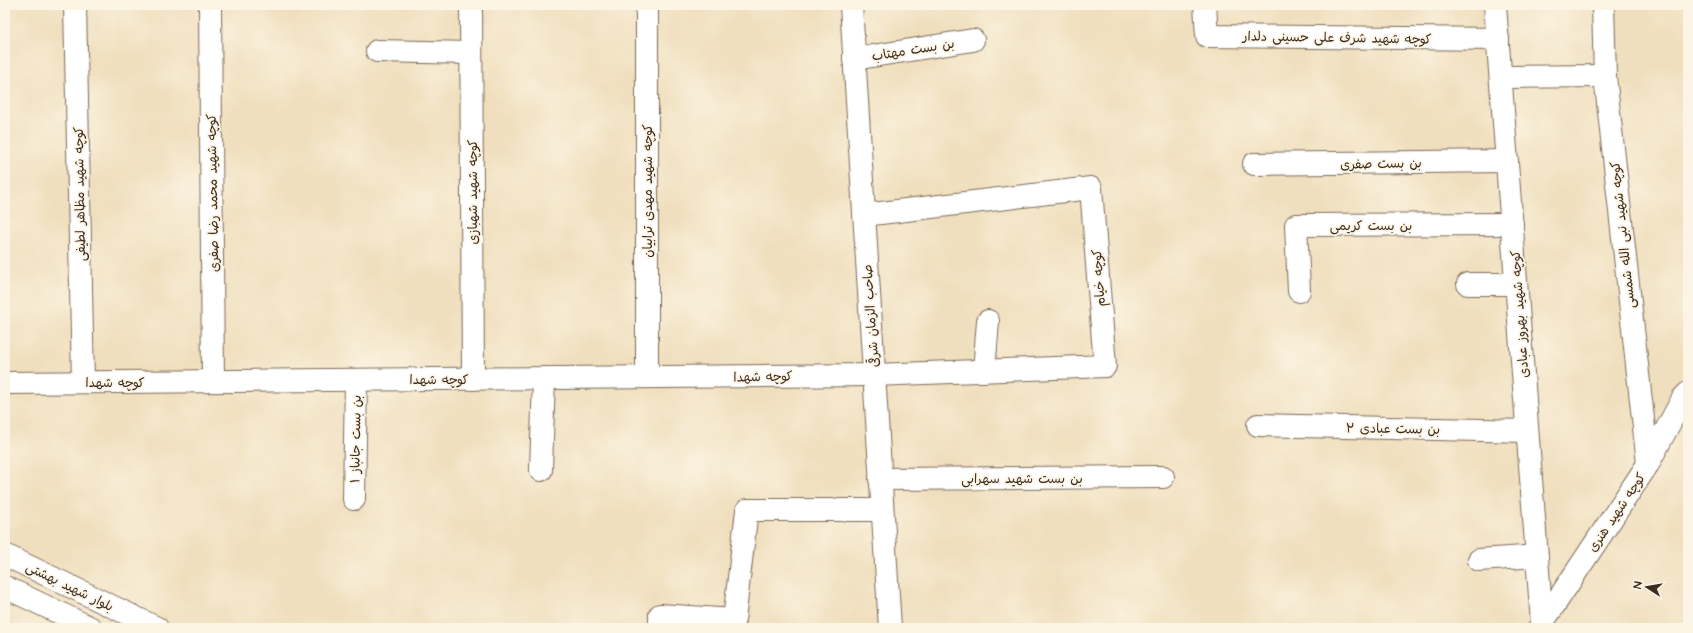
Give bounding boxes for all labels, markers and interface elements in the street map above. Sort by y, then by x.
street label: کوچه شهید شرف علی حسینی دلدار [1241,27,1432,49]
street label: بن بست مهتاب [870,35,956,65]
street label: کوچه شهید محمد رضا صفری [203,113,223,272]
street label: کوچه شهید مهدی ترابیان [639,124,657,258]
street label: کوچه شهید مظاهر لطیفی [70,126,90,261]
street label: کوچه شهید شهبازی [464,139,482,244]
street label: بن بست صفری [1340,154,1422,174]
street label: کوچه شهید نبی الله شمسی [1606,160,1640,309]
street label: بن بست کریمی [1330,217,1412,235]
street label: کوچه خیام [1088,248,1111,307]
street label: کوچه شهید بهروز عبادی [1507,249,1533,378]
street label: صاحب الزمان شرقی [858,264,884,368]
street label: کوچه شهدا [733,367,793,387]
street label: کوچه شهدا [409,371,469,389]
street label: کوچه شهدا [85,374,145,392]
street label: بن بست جانباز ۱ [346,395,366,483]
street label: بن بست عبادی ۲ [1346,419,1440,439]
street label: کوچه شهید هنری [1584,469,1650,556]
street label: بن بست شهید سهرابی [961,470,1083,488]
street label: بلوار شهید بهشتی [23,558,116,616]
north arrow [1627,567,1667,607]
text: N [1630,580,1646,590]

